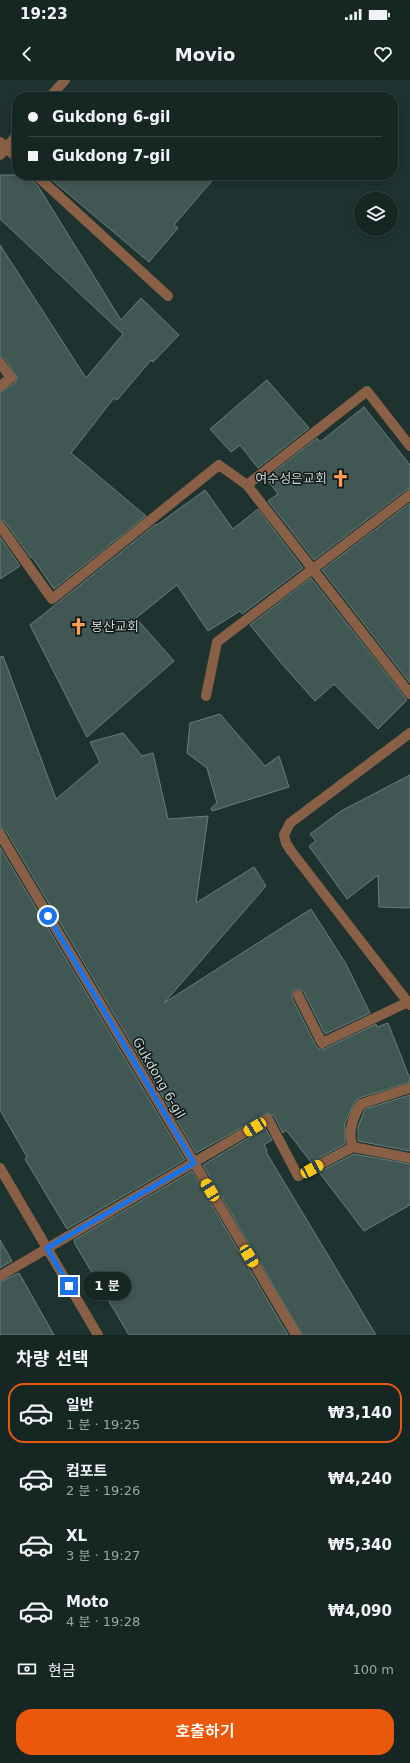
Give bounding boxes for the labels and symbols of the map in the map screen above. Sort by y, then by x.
church icon: 여수성은교회 [330,468,350,488]
place label: 여수성은교회 [255,471,327,486]
church icon: 봉산교회 [68,616,88,636]
place label: 봉산교회 [91,619,139,634]
route start [39,907,57,925]
street label: Gukdong 6-gil [130,1035,188,1121]
car [242,1116,268,1138]
car [299,1158,325,1180]
car [199,1177,221,1203]
car [238,1243,260,1269]
callout: 1 분 [83,1272,131,1300]
route end [60,1277,78,1295]

